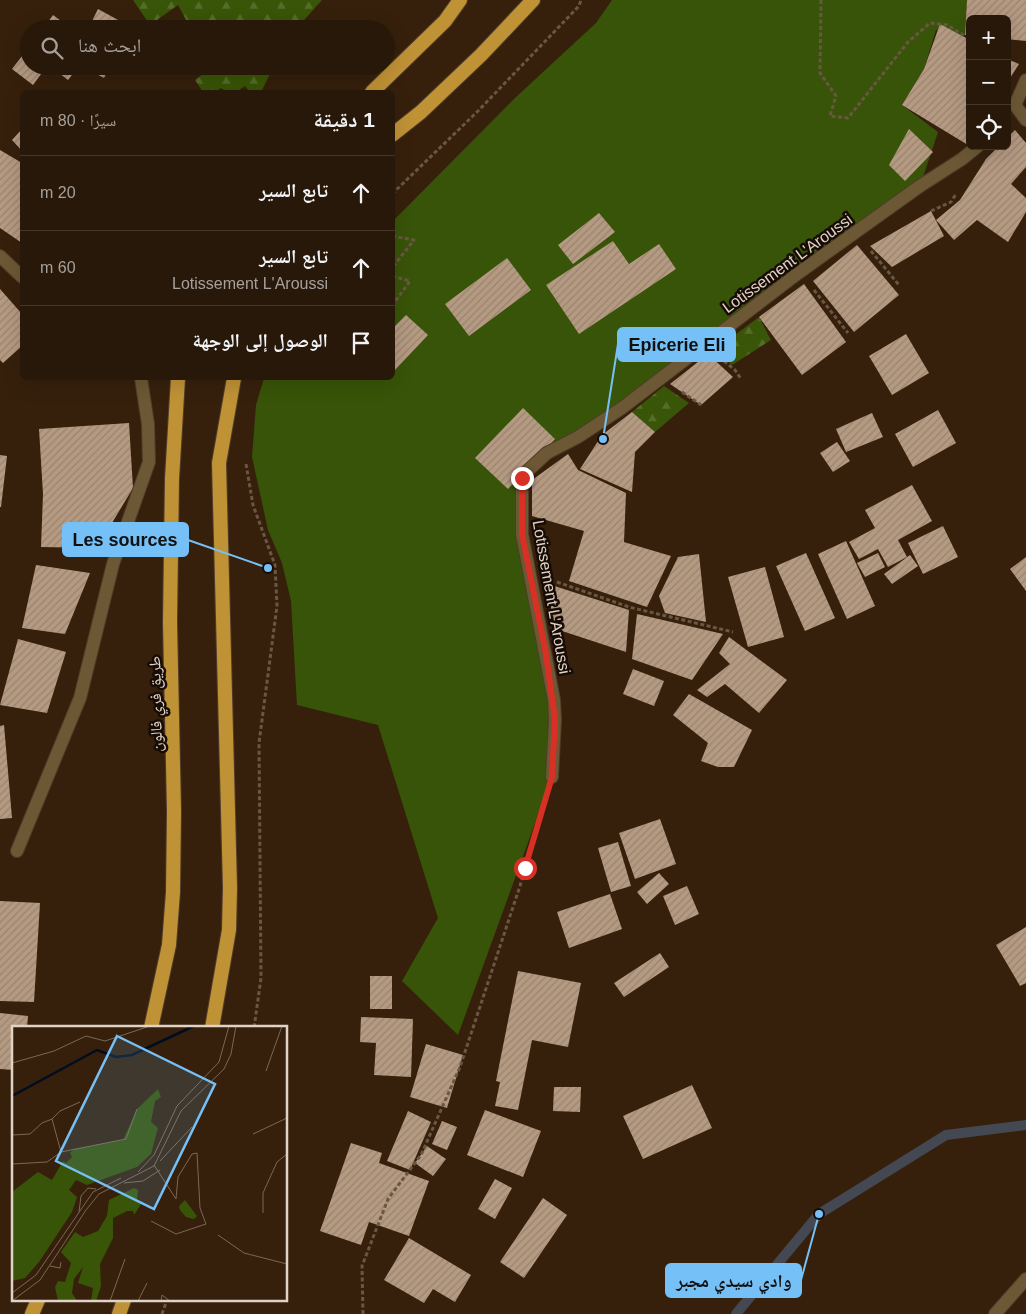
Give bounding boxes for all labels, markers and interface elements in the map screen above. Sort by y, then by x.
map controls [966,15,1011,150]
button: + [966,15,1011,60]
search box [20,20,395,75]
icon: search [38,34,66,62]
text: ابحث هنا [78,35,141,56]
button: − [966,60,1011,105]
button: locate [966,105,1011,150]
text: 1 دقيقة [313,108,375,131]
text: سيرًا · 80 m [40,112,116,129]
icon: ahead [347,179,375,207]
text: تابع السير [259,180,328,201]
text: 20 m [40,184,76,201]
street label: Lotissement L'Aroussi [719,211,855,316]
text: تابع السير [259,246,328,267]
icon: ahead [347,254,375,282]
text: 60 m [40,259,76,276]
text: Lotissement L'Aroussi [172,275,328,292]
callout: Epicerie Eli [618,328,735,361]
icon: arrive [347,329,375,357]
text: الوصول إلى الوجهة [192,330,328,351]
text: Epicerie Eli [628,335,726,355]
route end [511,467,534,490]
street label: Lotissement L'Aroussi [530,519,573,675]
callout: Les sources [63,523,188,556]
text: Les sources [72,530,178,550]
street label: طريق فري فالون [146,656,169,752]
route start [514,857,537,880]
inset map [12,1026,288,1302]
callout: وادي سيدي مجبر [666,1264,801,1297]
text: وادي سيدي مجبر [675,1271,792,1295]

